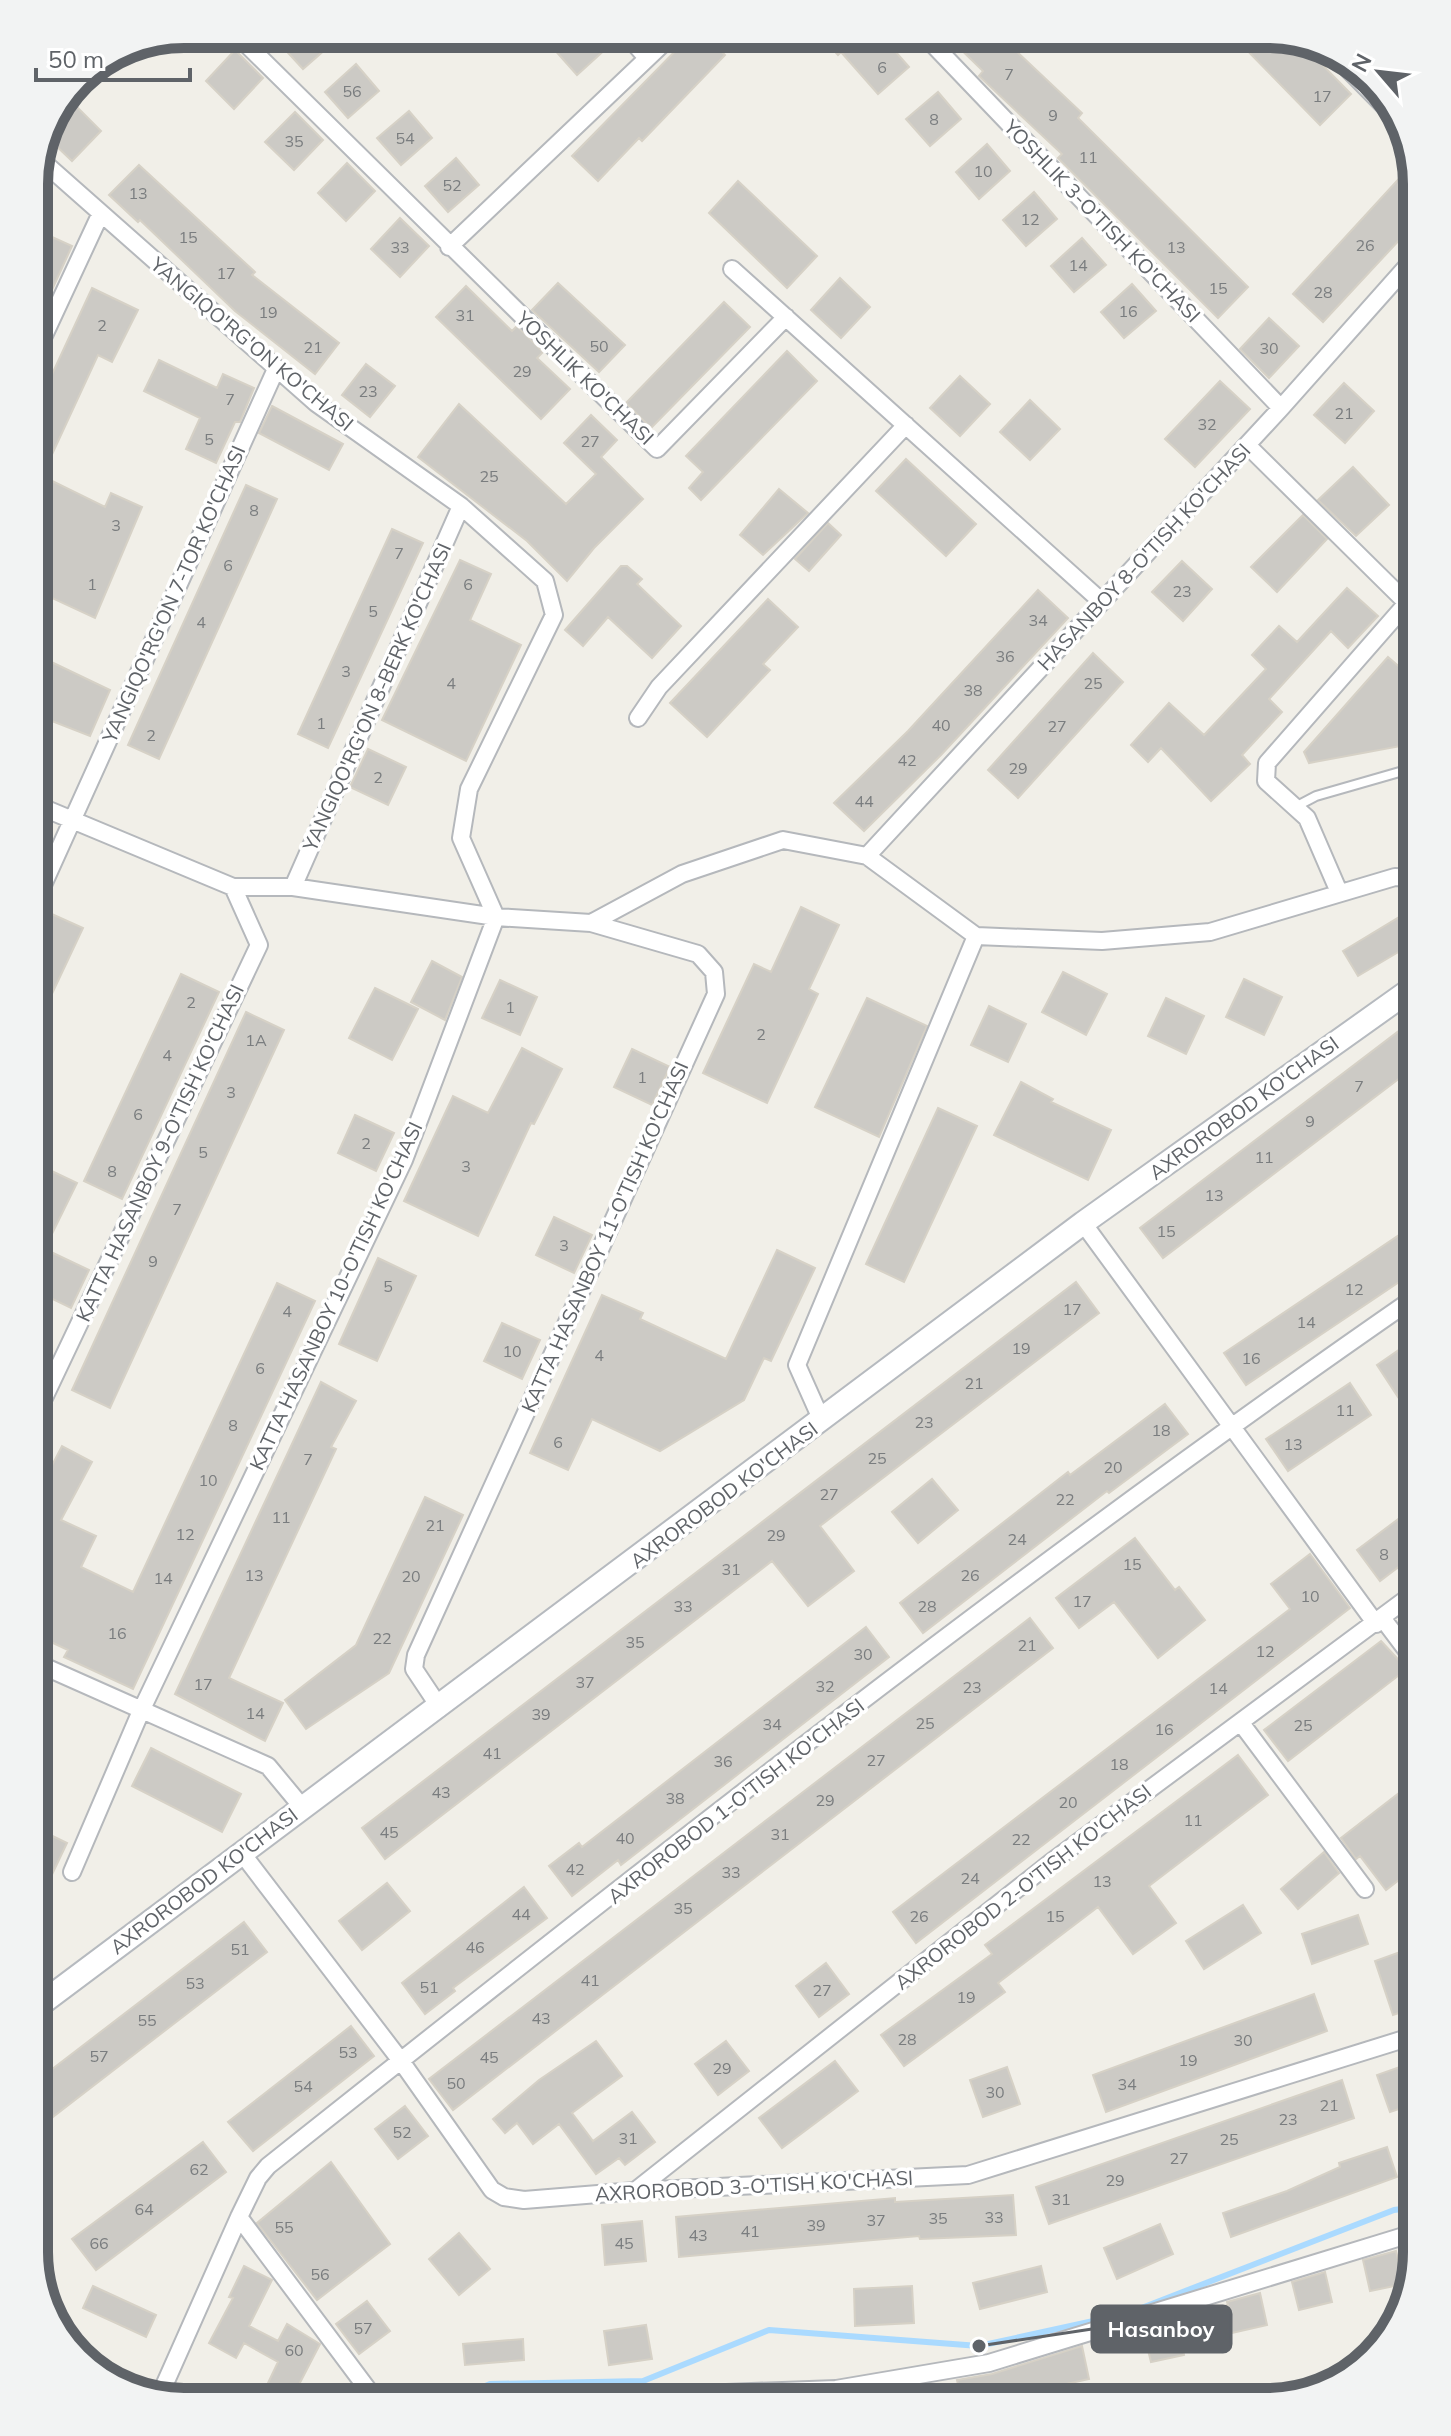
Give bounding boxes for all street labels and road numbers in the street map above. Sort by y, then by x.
street label: YOSHLIK 3-O'TISH KO'CHASI [998,113,1206,327]
street label: YANGIQO'RG'ON KO'CHASI [145,251,359,436]
street label: YOSHLIK KO'CHASI [511,305,659,450]
street label: HASANBOY 8-O'TISH KO'CHASI [1032,438,1256,675]
street label: YANGIQO'RG'ON 7-TOR KO'CHASI [96,441,251,747]
street label: YANGIQO'RG'ON 8-BERK KO'CHASI [297,539,456,856]
street label: KATTA HASANBOY 9-O'TISH KO'CHASI [71,981,249,1325]
street label: AXROROBOD KO'CHASI [1144,1030,1343,1185]
street label: KATTA HASANBOY 11-O'TISH KO'CHASI [516,1057,694,1416]
street label: KATTA HASANBOY 10-O'TISH KO'CHASI [244,1118,427,1474]
street label: AXROROBOD KO'CHASI [625,1416,822,1573]
street label: AXROROBOD 1-O'TISH KO'CHASI [602,1693,869,1909]
street label: AXROROBOD 2-O'TISH KO'CHASI [889,1779,1156,1995]
street label: AXROROBOD KO'CHASI [105,1802,302,1959]
street label: AXROROBOD 3-O'TISH KO'CHASI [594,2165,914,2206]

